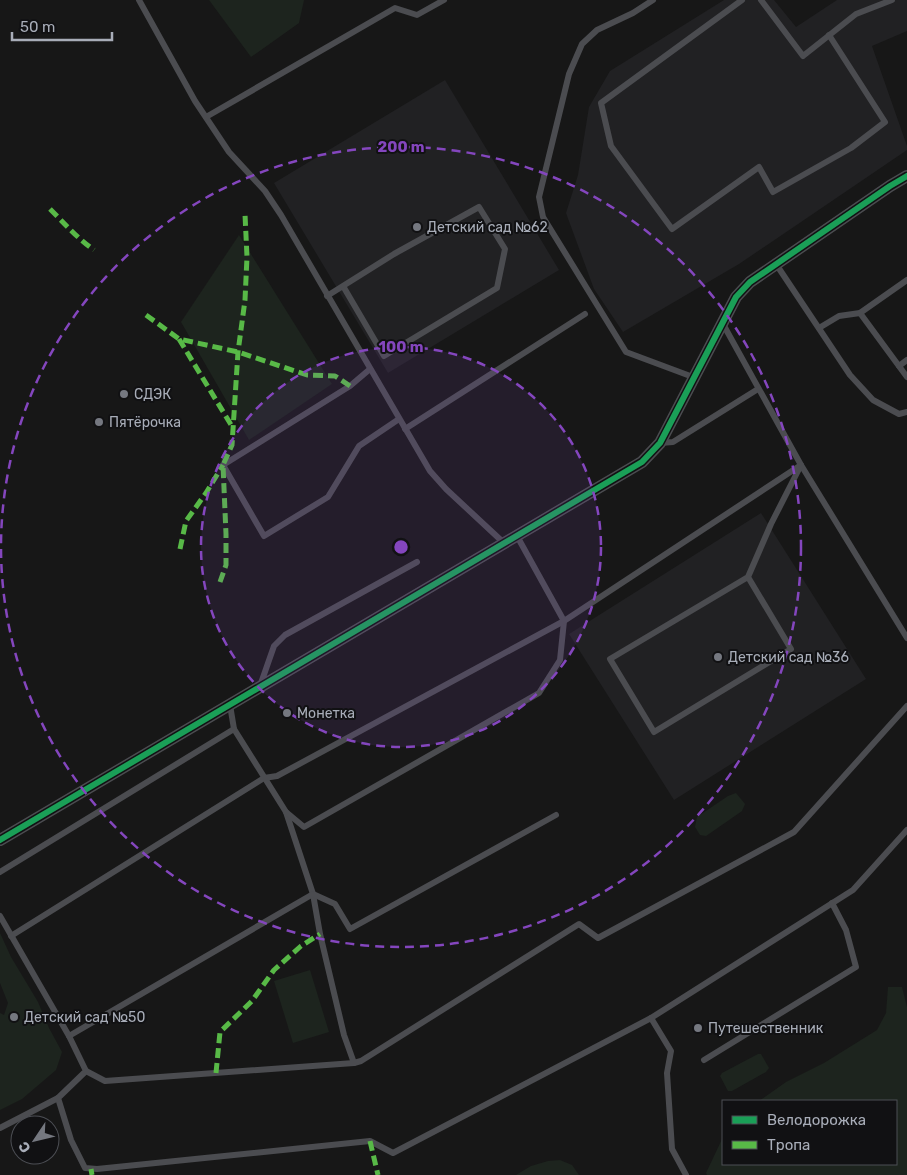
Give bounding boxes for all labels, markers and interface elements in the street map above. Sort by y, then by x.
scale bar [12,10,112,42]
text: 50 m [20,18,55,36]
text: 200 m [377,138,425,156]
place label: Детский сад №62 [427,219,548,236]
marker: Детский сад №62 [411,221,423,233]
text: 100 m [379,338,423,356]
place label: СДЭК [134,386,171,403]
marker: СДЭК [118,388,130,400]
place label: Пятёрочка [109,414,181,431]
marker: Пятёрочка [93,416,105,428]
centre of rings [392,538,410,556]
place label: Детский сад №36 [728,649,849,666]
marker: Детский сад №36 [712,651,724,663]
place label: Монетка [297,705,355,722]
marker: Монетка [281,707,293,719]
place label: Детский сад №50 [24,1009,145,1026]
marker: Детский сад №50 [8,1011,20,1023]
place label: Путешественник [708,1020,824,1037]
marker: Путешественник [692,1022,704,1034]
legend [722,1100,897,1165]
text: Велодорожка [767,1111,866,1129]
north arrow [10,1115,60,1165]
text: Тропа [767,1136,810,1154]
text: С [15,1138,35,1156]

